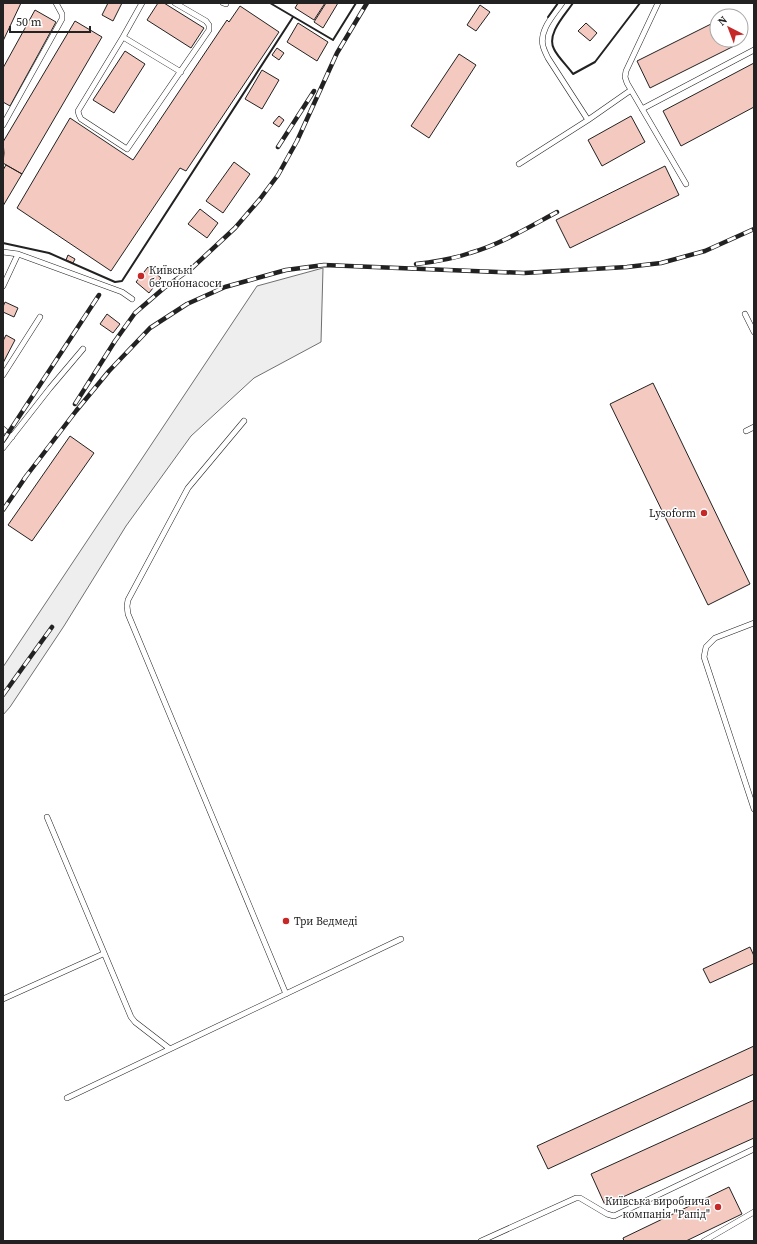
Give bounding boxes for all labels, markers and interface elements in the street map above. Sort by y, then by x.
scale bar [10,8,90,34]
north arrow [709,8,749,48]
text: N [715,13,731,29]
text: 50 m [16,14,42,30]
place label: Київські бетононасоси [149,263,222,291]
marker: Київські бетононасоси [136,271,146,281]
place label: Lysoform [649,506,696,521]
marker: Lysoform [699,508,709,518]
place label: Три Ведмеді [294,914,357,929]
marker: Три Ведмеді [281,916,291,926]
place label: Київська виробнича компанія "Рапід" [605,1194,710,1222]
marker: Київська виробнича компанія "Рапід" [713,1202,723,1212]

